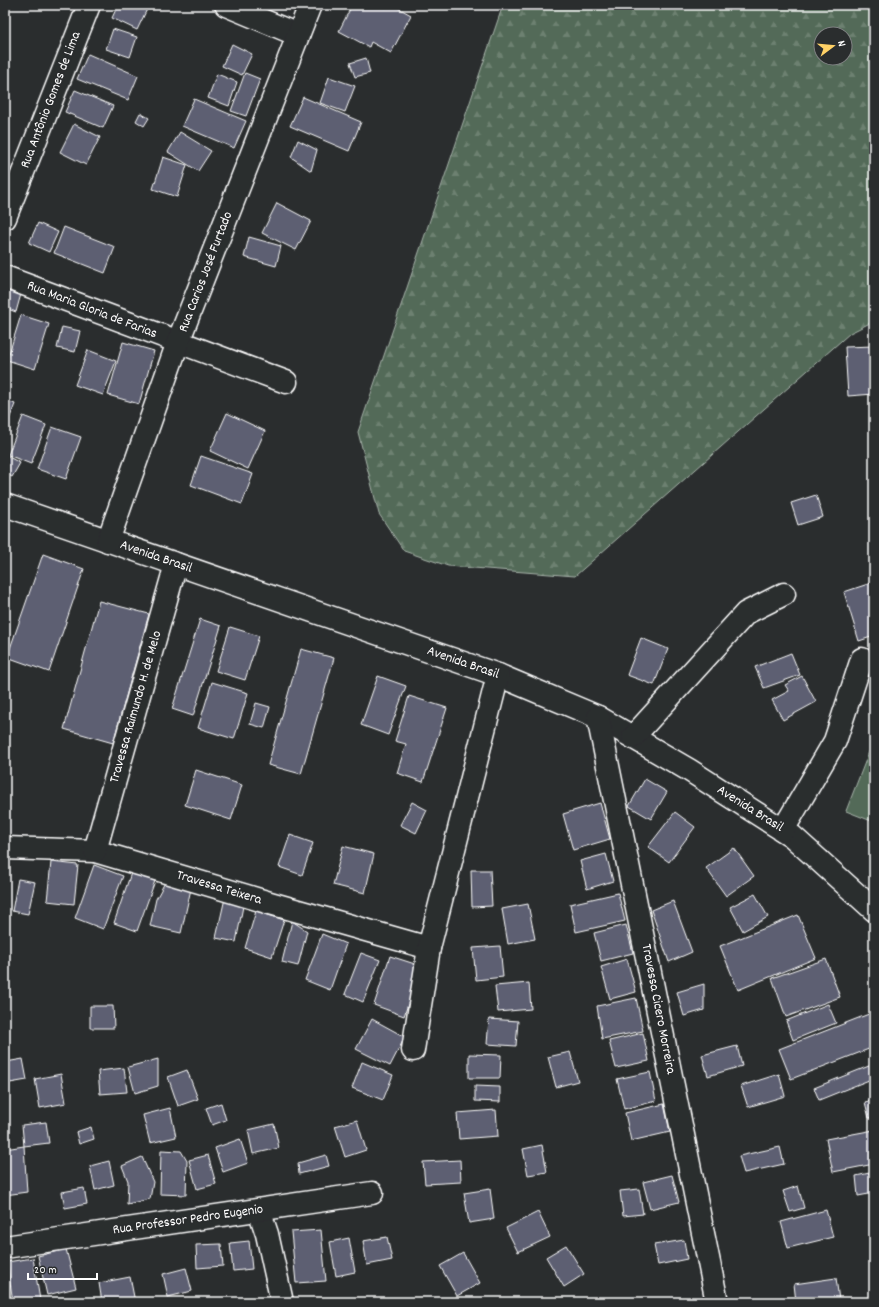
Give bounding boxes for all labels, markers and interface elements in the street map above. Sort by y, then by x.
north arrow [813,26,853,66]
street label: Rua Antônio Gomes de Lima [16,28,87,171]
text: N [832,39,849,49]
street label: Rua Carios José Furtado [174,209,238,335]
street label: Rua Maria Gloria de Farias [24,276,160,344]
street label: Avenida Brasil [117,535,195,579]
street label: Travessa Raimundo H. de Melo [105,629,167,785]
street label: Avenida Brasil [424,641,502,685]
street label: Avenida Brasil [713,781,788,838]
street label: Travessa Teixera [174,866,265,911]
street label: Travessa Cicero Morreira [636,942,681,1076]
street label: Rua Professor Pedro Eugenio [112,1200,264,1240]
scale bar [28,1255,97,1281]
text: 20 m [34,1262,57,1279]

